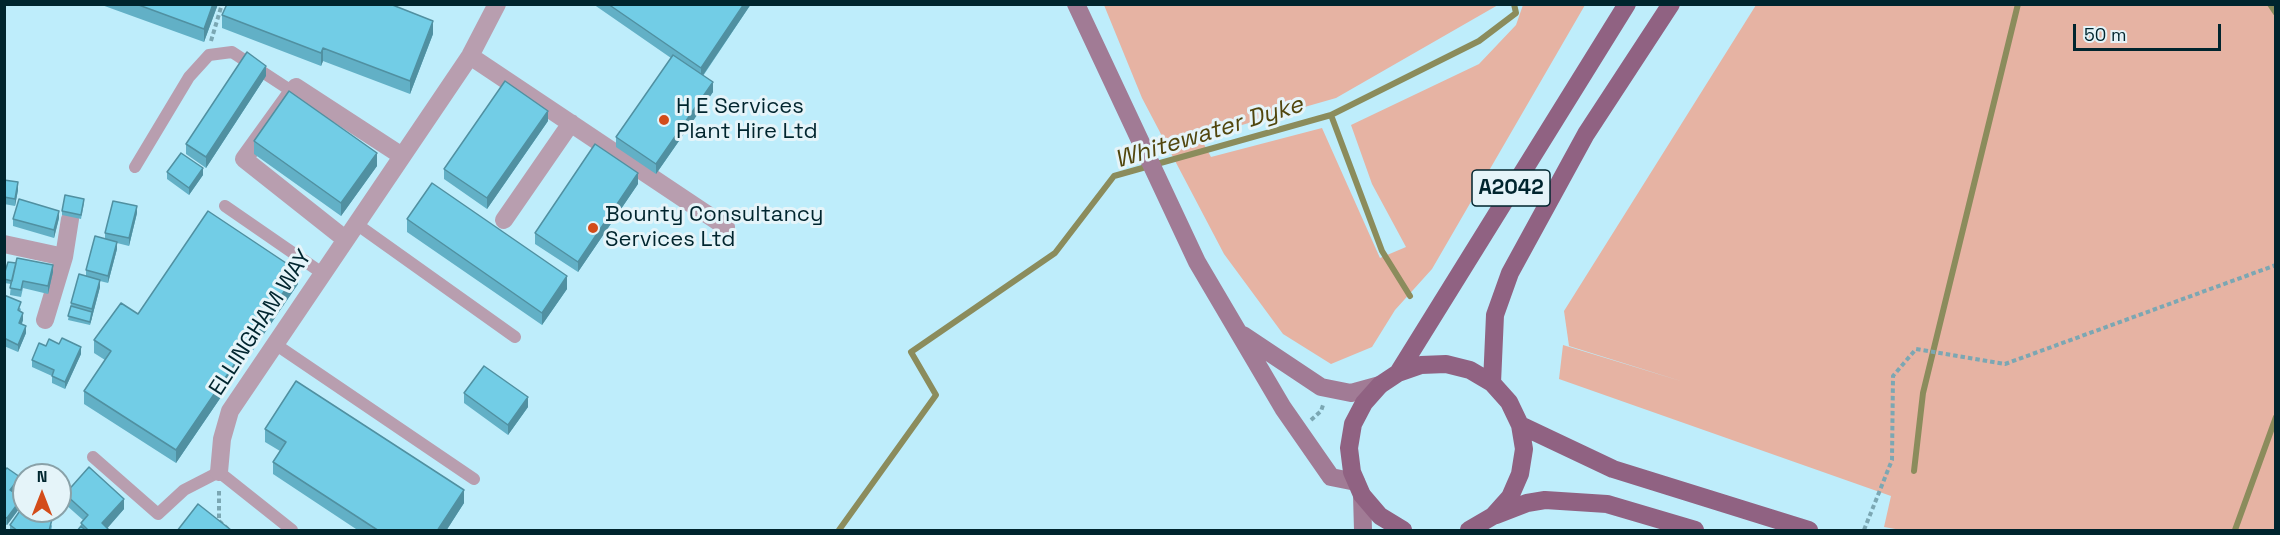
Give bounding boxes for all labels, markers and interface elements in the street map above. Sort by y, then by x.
scale bar [2076,12,2224,50]
text: 50 m [2084,23,2126,46]
water label: Whitewater Dyke [1111,91,1307,175]
place label: H E Services Plant Hire Ltd [676,94,818,146]
marker: H E Services Plant Hire Ltd [657,113,671,127]
road number: A2042 [1472,170,1550,206]
place label: Bounty Consultancy Services Ltd [605,202,823,254]
marker: Bounty Consultancy Services Ltd [586,221,600,235]
street label: ELLINGHAM WAY [204,245,318,401]
north arrow [12,463,72,523]
text: N [37,466,47,487]

